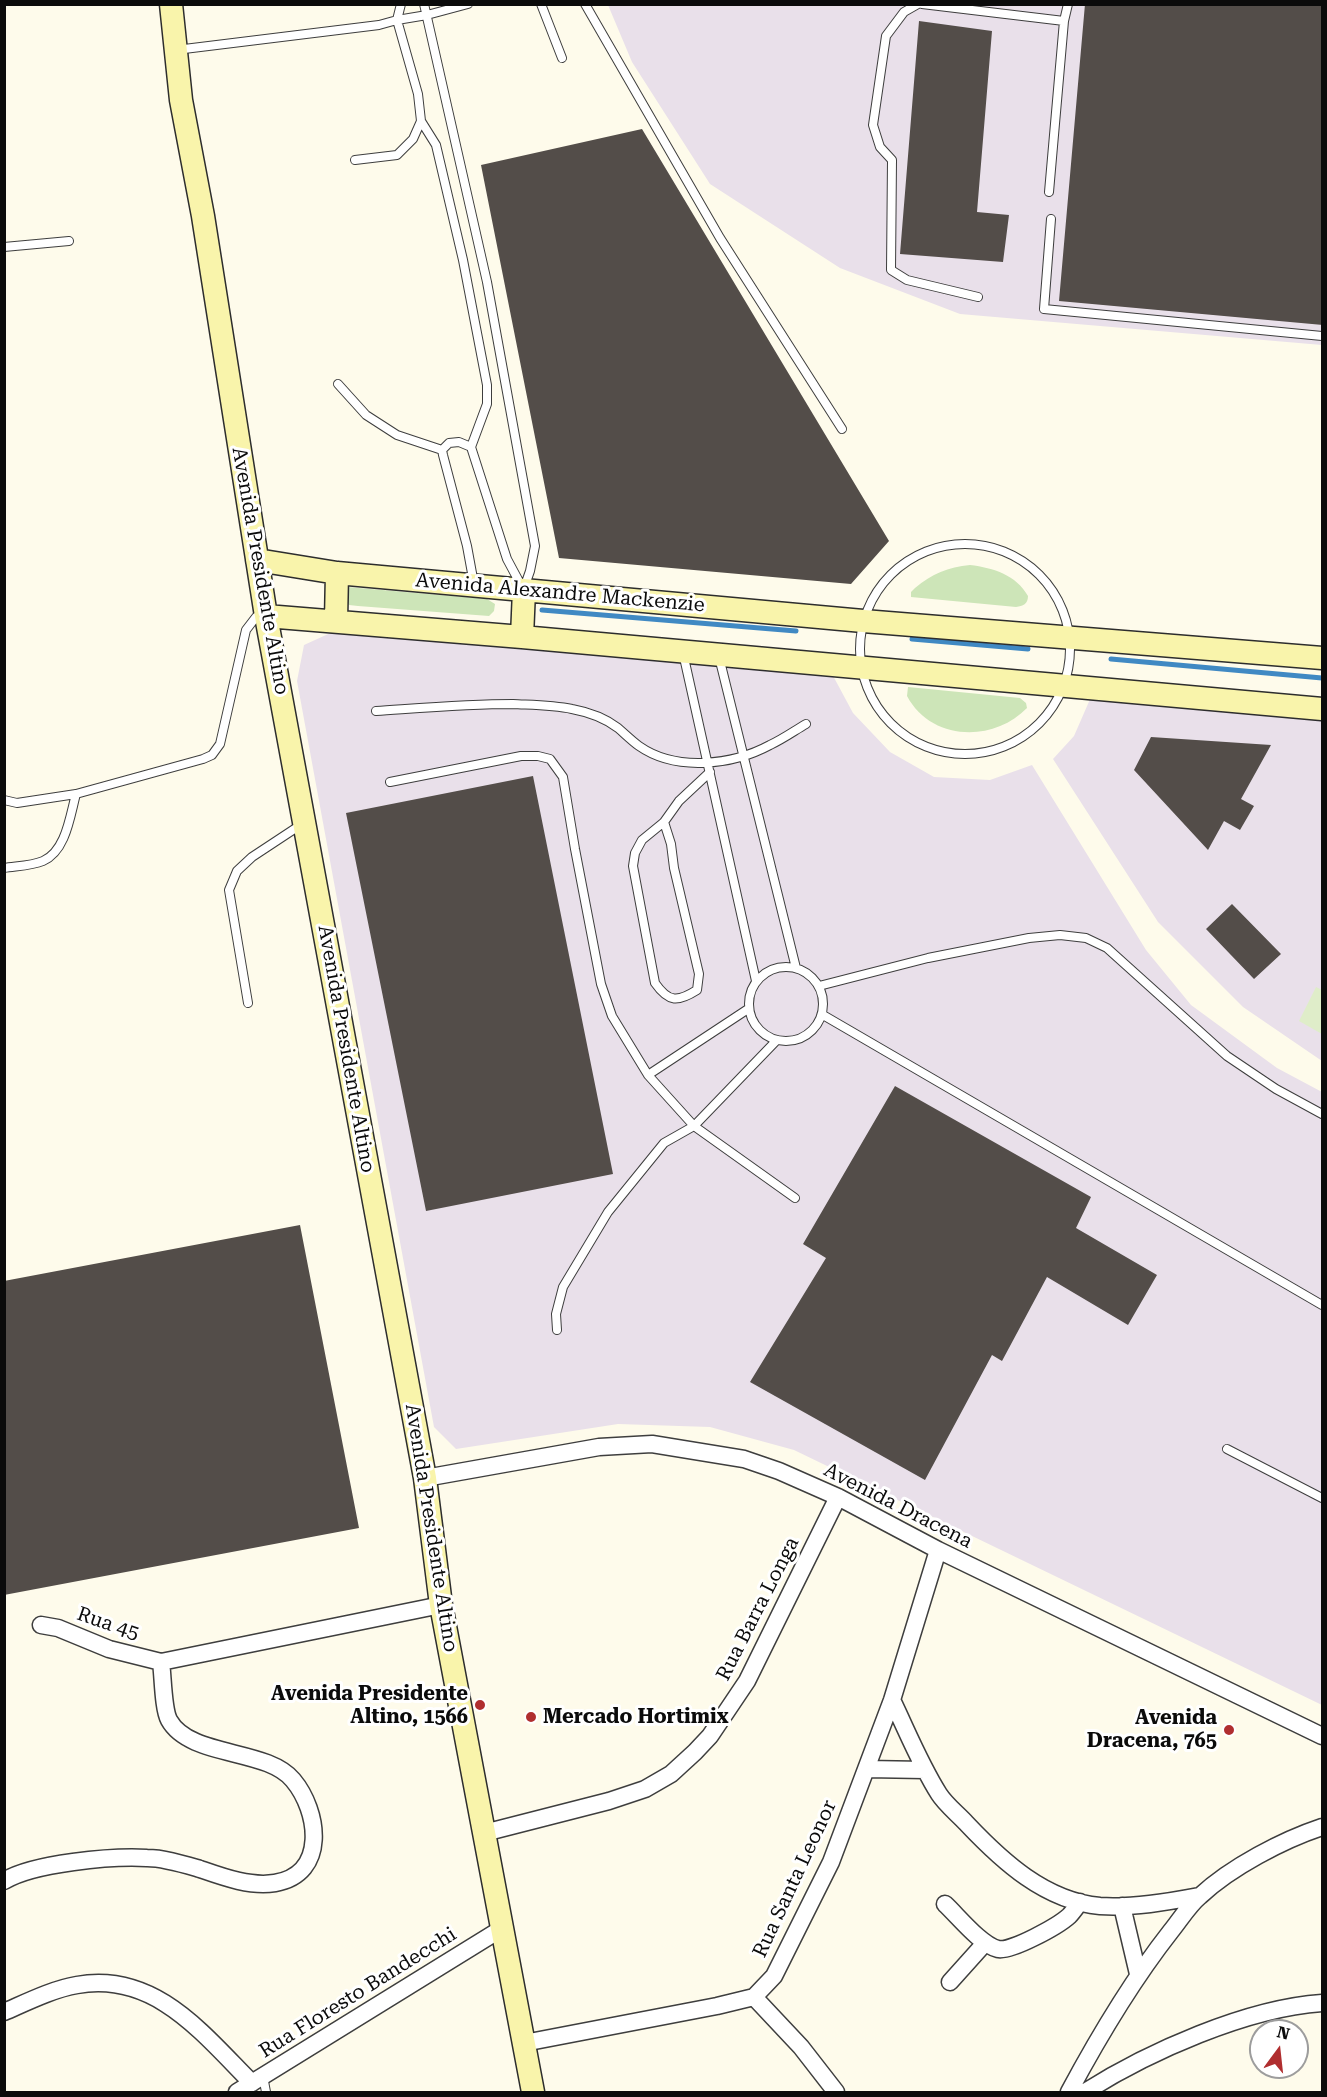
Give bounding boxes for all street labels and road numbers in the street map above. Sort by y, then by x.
street label: Avenida Presidente Altino [226,445,294,697]
street label: Avenida Alexandre Mackenzie [414,568,706,618]
street label: Avenida Presidente Altino [312,923,380,1175]
street label: Avenida Presidente Altino [400,1402,462,1654]
street label: Avenida Dracena [820,1458,976,1554]
street label: Rua Barra Longa [712,1533,804,1685]
street label: Rua 45 [74,1602,142,1646]
street label: Rua Santa Leonor [748,1797,842,1961]
street label: Rua Floresto Bandecchi [255,1922,461,2064]

